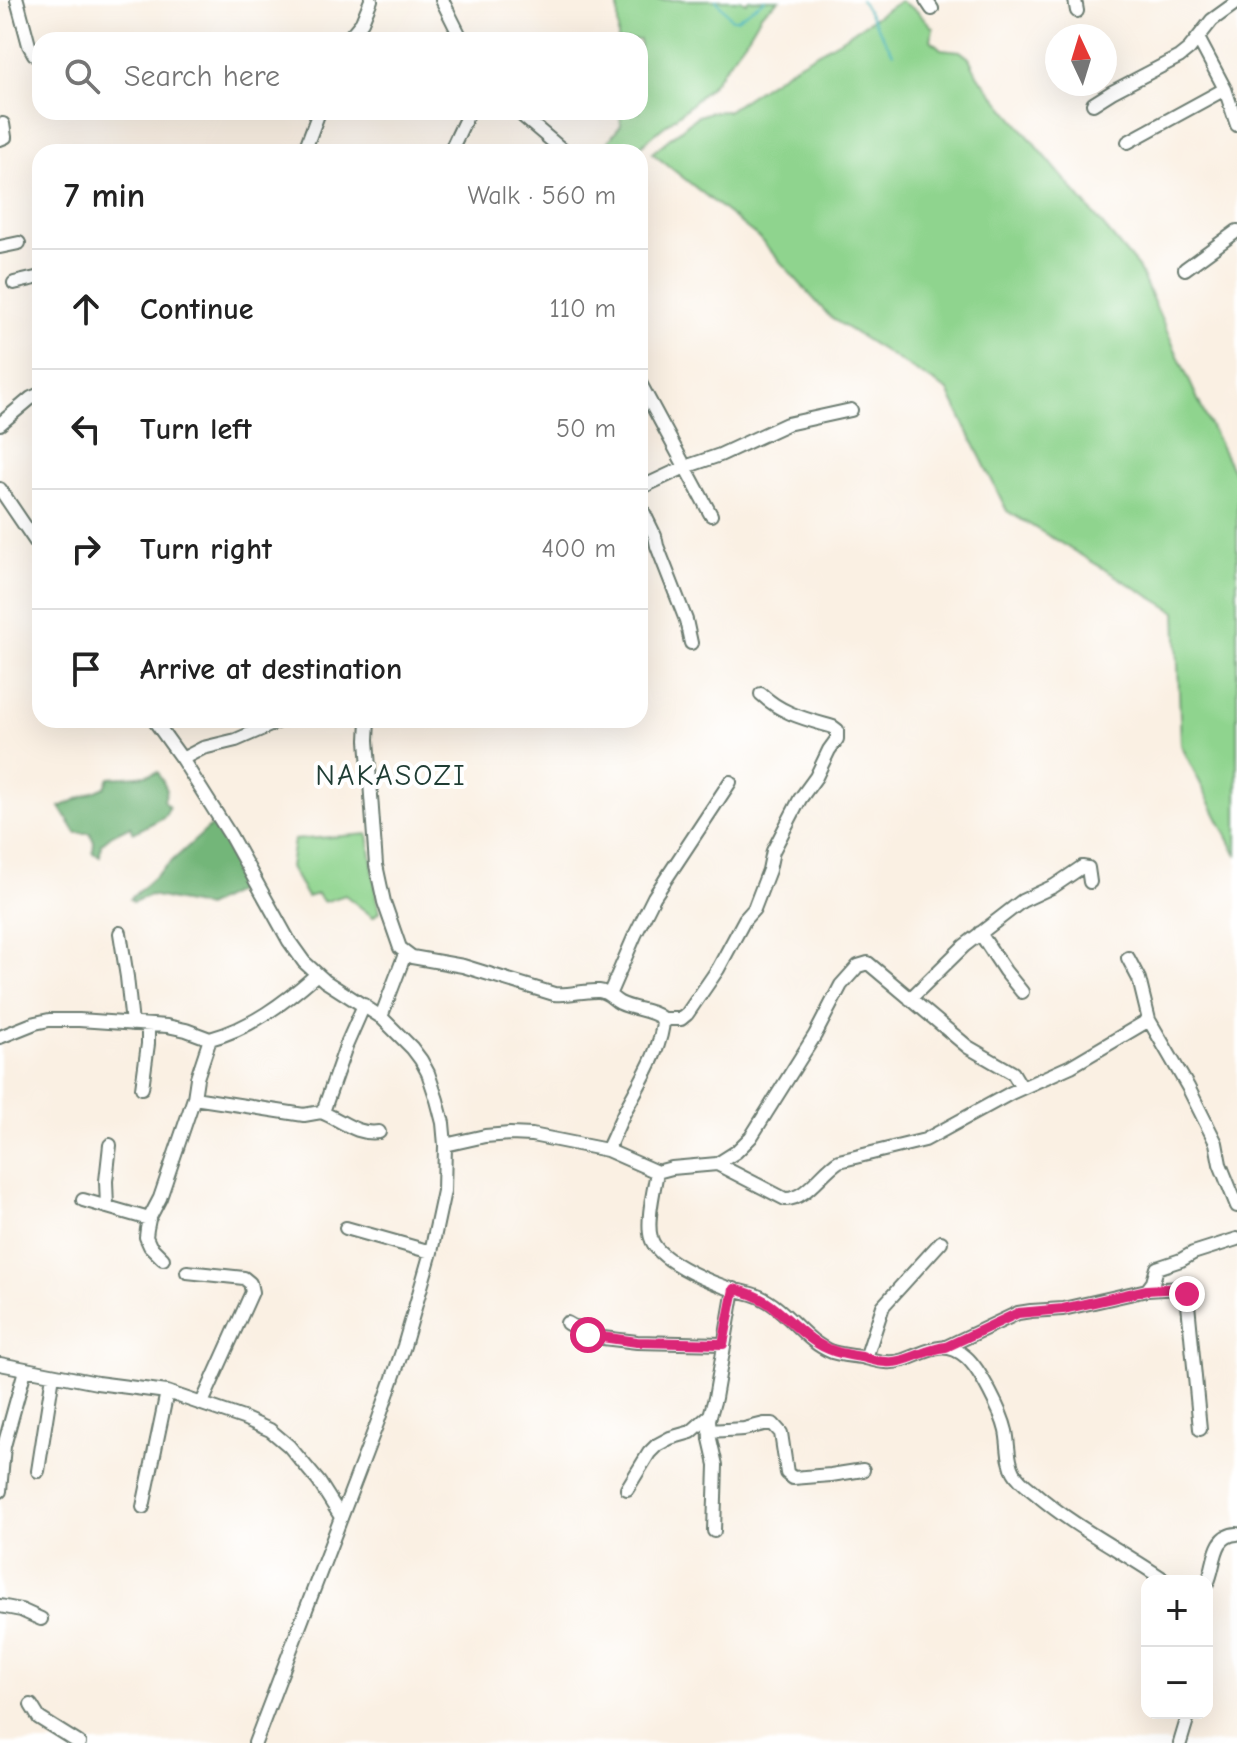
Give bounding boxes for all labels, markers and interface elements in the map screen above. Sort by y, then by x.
north arrow [1045,24,1117,96]
search box [32,32,648,120]
icon: search [60,54,104,98]
text: Search here [124,59,280,94]
text: 7 min [64,176,145,216]
text: Walk · 560 m [467,181,616,211]
icon: ahead [64,287,108,331]
text: Continue [140,292,254,327]
text: 110 m [549,294,616,324]
icon: left [64,407,108,451]
text: Turn left [140,412,252,447]
text: 50 m [556,414,616,444]
icon: right [64,527,108,571]
text: Turn right [140,532,272,567]
text: 400 m [542,534,616,564]
icon: arrive [64,647,108,691]
text: Arrive at destination [140,652,402,687]
district label: NAKASOZI [315,758,467,793]
route end [1169,1276,1205,1312]
route start [570,1317,606,1353]
map controls [1141,1575,1213,1719]
button: + [1141,1575,1213,1647]
button: − [1141,1647,1213,1719]

